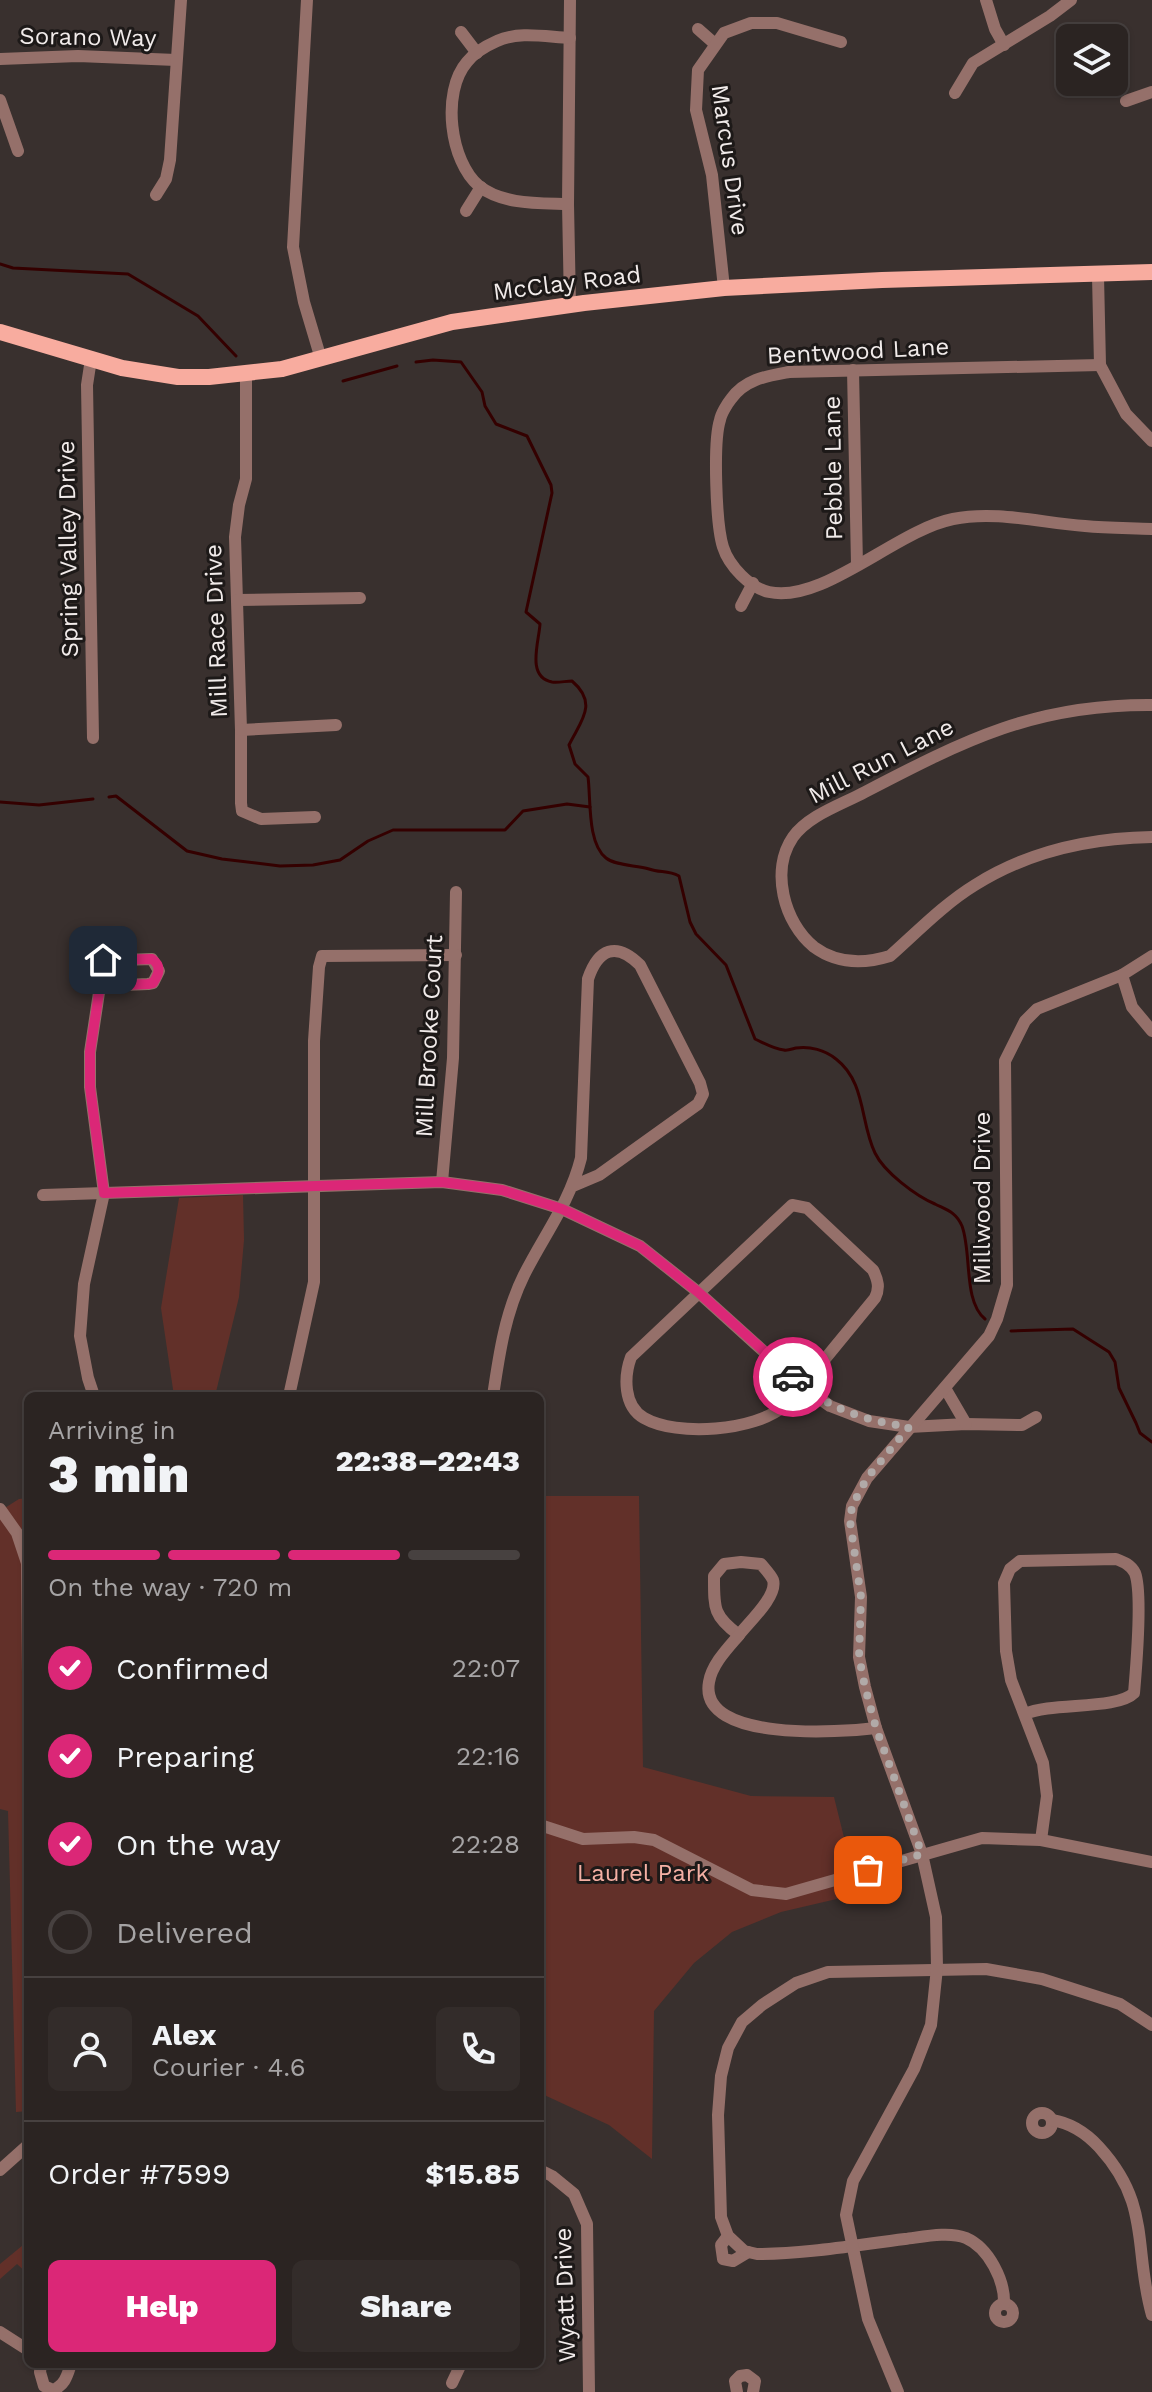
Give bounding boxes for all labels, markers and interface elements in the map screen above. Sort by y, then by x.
street label: Sorano Way [19,22,157,52]
map controls [1056,24,1128,96]
button: layers [1056,24,1128,96]
street label: Marcus Drive [706,83,754,237]
street label: McClay Road [491,260,643,306]
street label: Bentwood Lane [766,332,950,370]
street label: Pebble Lane [818,396,848,540]
street label: Spring Valley Drive [52,440,84,658]
street label: Mill Race Drive [199,544,233,718]
street label: Mill Run Lane [804,712,958,810]
pin [69,926,137,994]
street label: Mill Brooke Court [410,934,448,1138]
icon: home [81,938,125,982]
street label: Millwood Drive [968,1112,996,1284]
courier [753,1337,833,1417]
icon: car [771,1355,815,1399]
text: Arriving in [48,1415,176,1445]
text: 22:38–22:43 [336,1443,520,1478]
text: 3 min [48,1444,190,1505]
text: On the way · 720 m [48,1572,292,1602]
icon: check [48,1646,92,1690]
text: Confirmed [116,1651,270,1686]
text: 22:07 [452,1653,520,1683]
icon: check [48,1734,92,1778]
text: Preparing [116,1739,254,1774]
text: 22:16 [456,1741,520,1771]
icon: check [48,1822,92,1866]
text: On the way [116,1827,281,1862]
text: 22:28 [451,1829,520,1859]
pin [834,1836,902,1904]
icon: bag [846,1848,890,1892]
park label: Laurel Park [577,1859,710,1887]
text: Delivered [116,1915,253,1950]
button: person [48,2007,132,2091]
button: phone [436,2007,520,2091]
text: Alex [152,2017,216,2052]
text: Courier · 4.6 [152,2052,306,2082]
text: Order #7599 [48,2156,230,2191]
text: $15.85 [425,2156,520,2191]
street label: Wyatt Drive [549,2227,581,2363]
button: Help [48,2260,276,2352]
button: Share [292,2260,520,2352]

